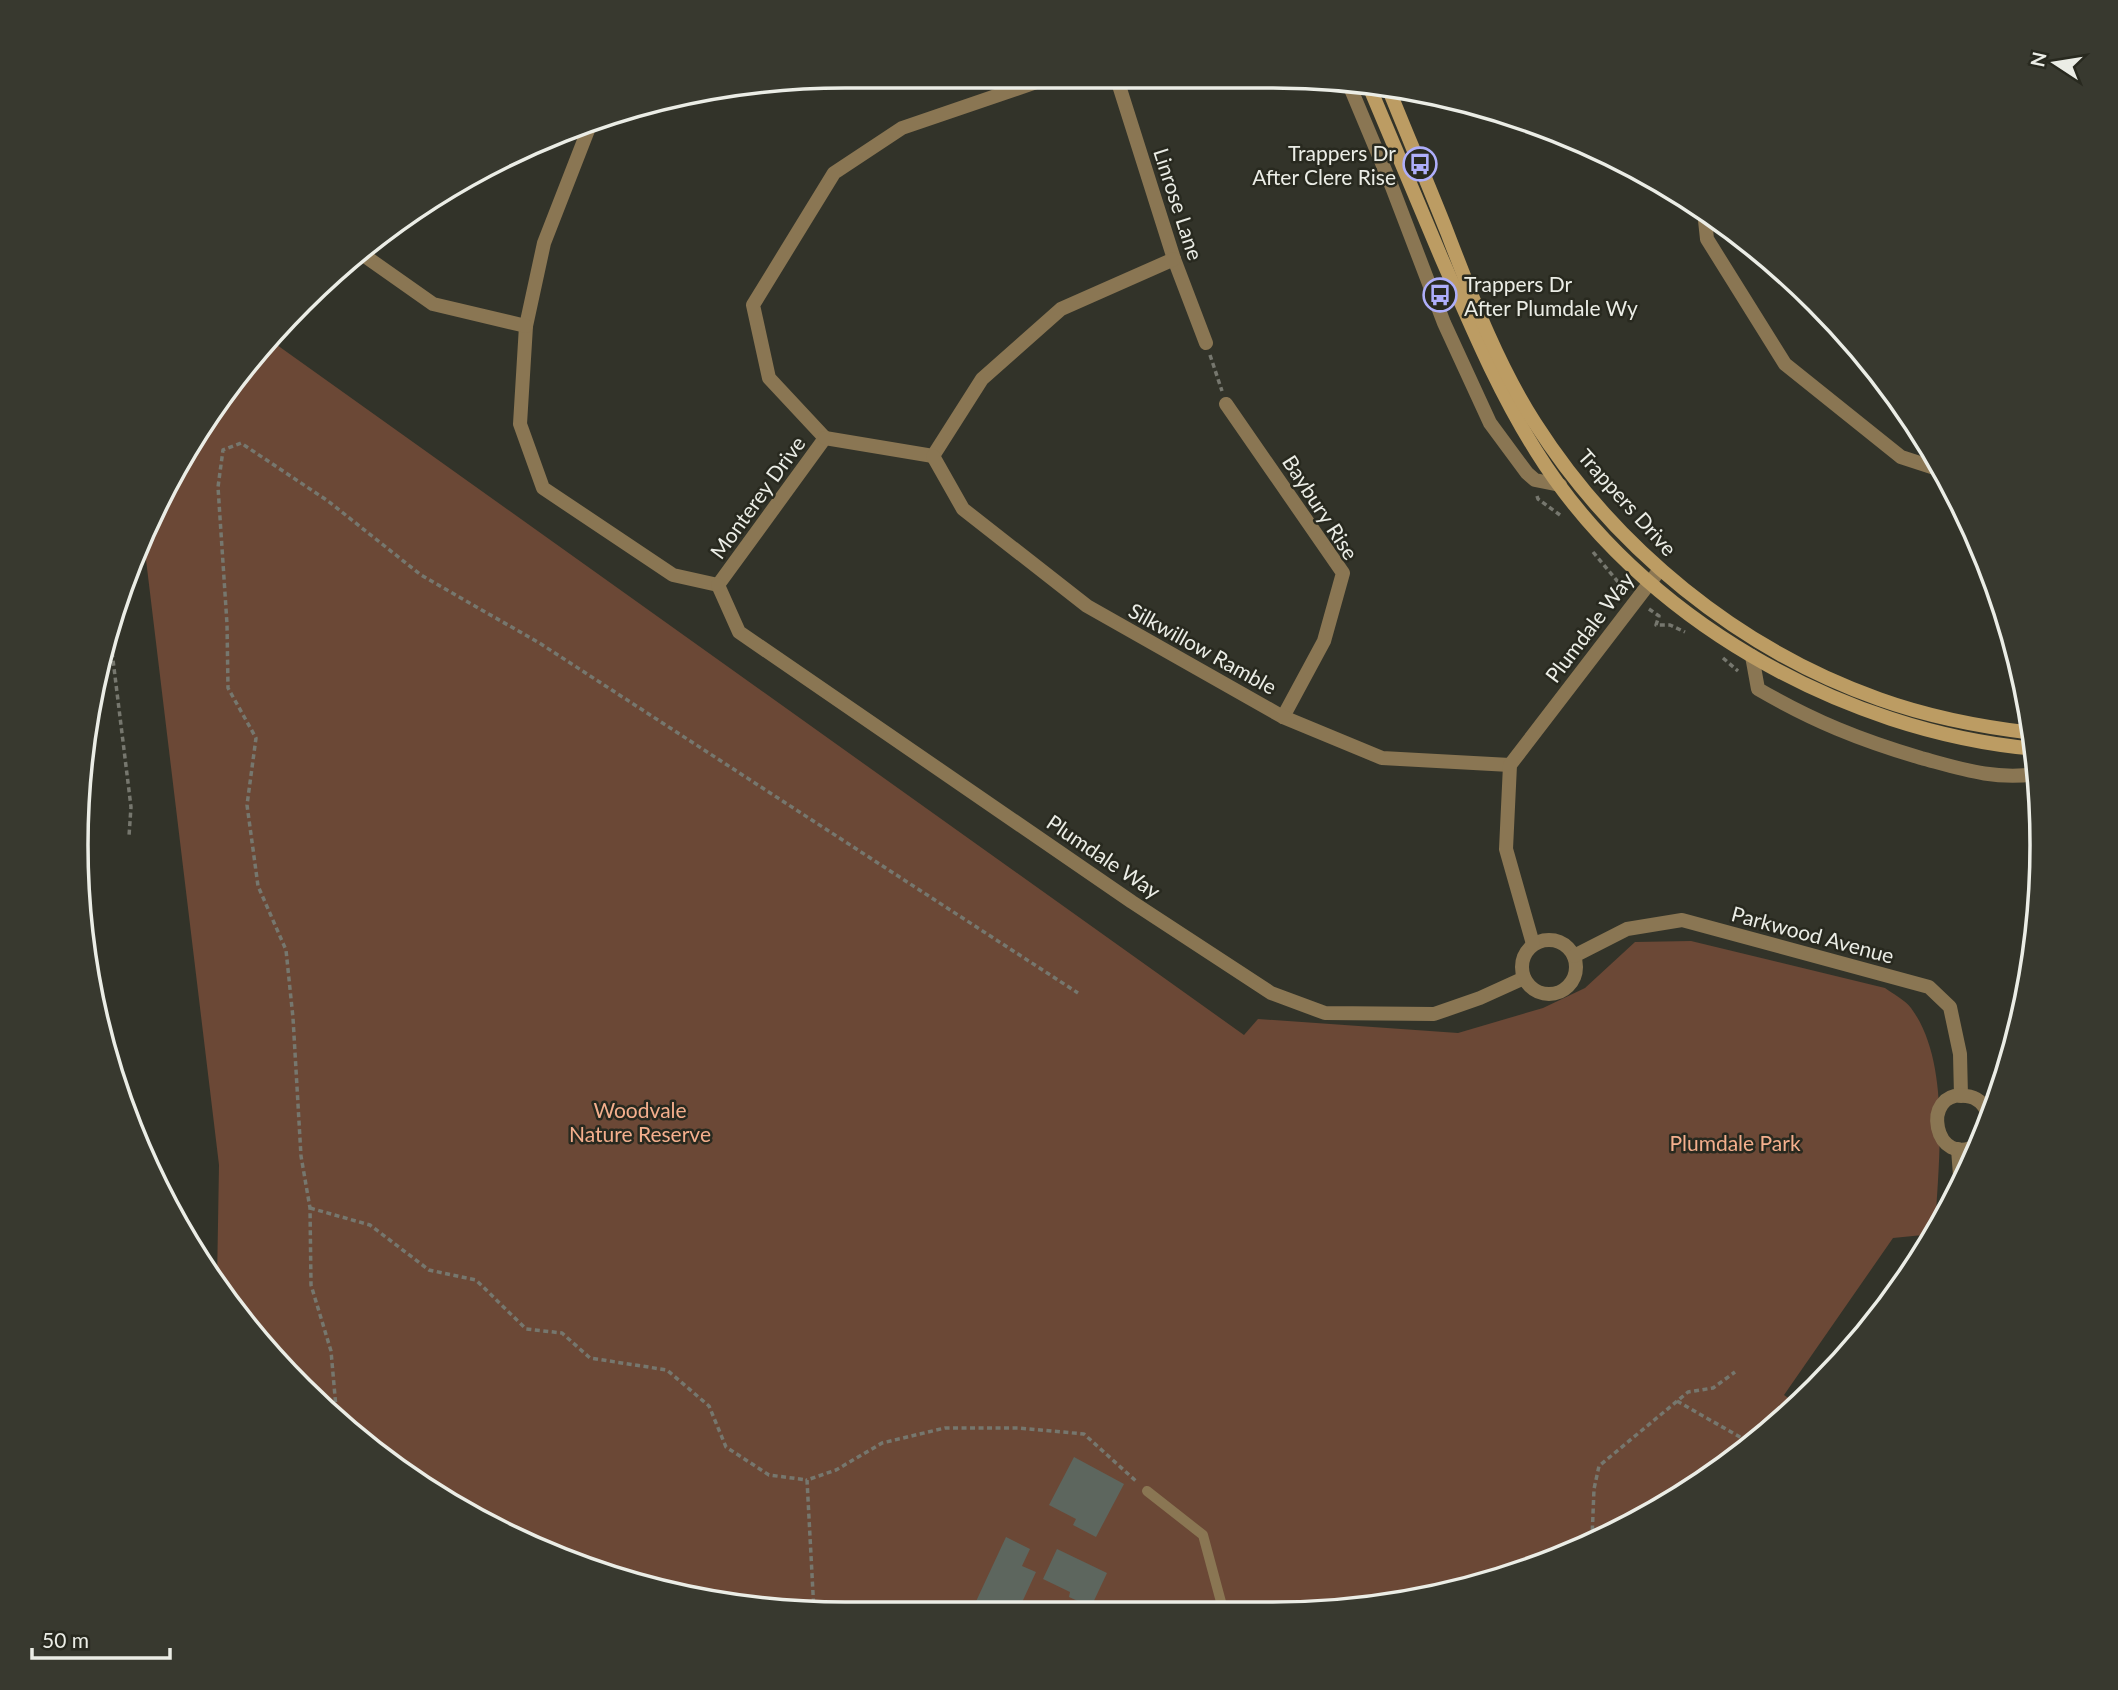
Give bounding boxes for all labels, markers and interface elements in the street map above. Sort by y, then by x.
north arrow [2020,28,2090,98]
text: N [2025,50,2051,69]
place label: Trappers Dr After Clere Rise [1252,140,1396,189]
street label: Linrose Lane [1149,145,1209,263]
bus stop icon: Trappers Dr After Clere Rise [1401,145,1439,183]
place label: Trappers Dr After Plumdale Wy [1464,271,1638,320]
bus stop icon: Trappers Dr After Plumdale Wy [1421,276,1459,314]
street label: Monterey Drive [704,431,810,563]
street label: Trappers Drive [1574,444,1682,560]
street label: Baybury Rise [1278,450,1364,564]
street label: Plumdale Way [1539,567,1639,687]
street label: Silkwillow Ramble [1125,597,1281,699]
street label: Plumdale Way [1043,809,1166,903]
street label: Parkwood Avenue [1729,900,1897,968]
park label: Woodvale Nature Reserve [569,1097,711,1146]
park label: Plumdale Park [1669,1130,1801,1155]
scale bar [32,1616,170,1660]
text: 50 m [42,1627,89,1652]

